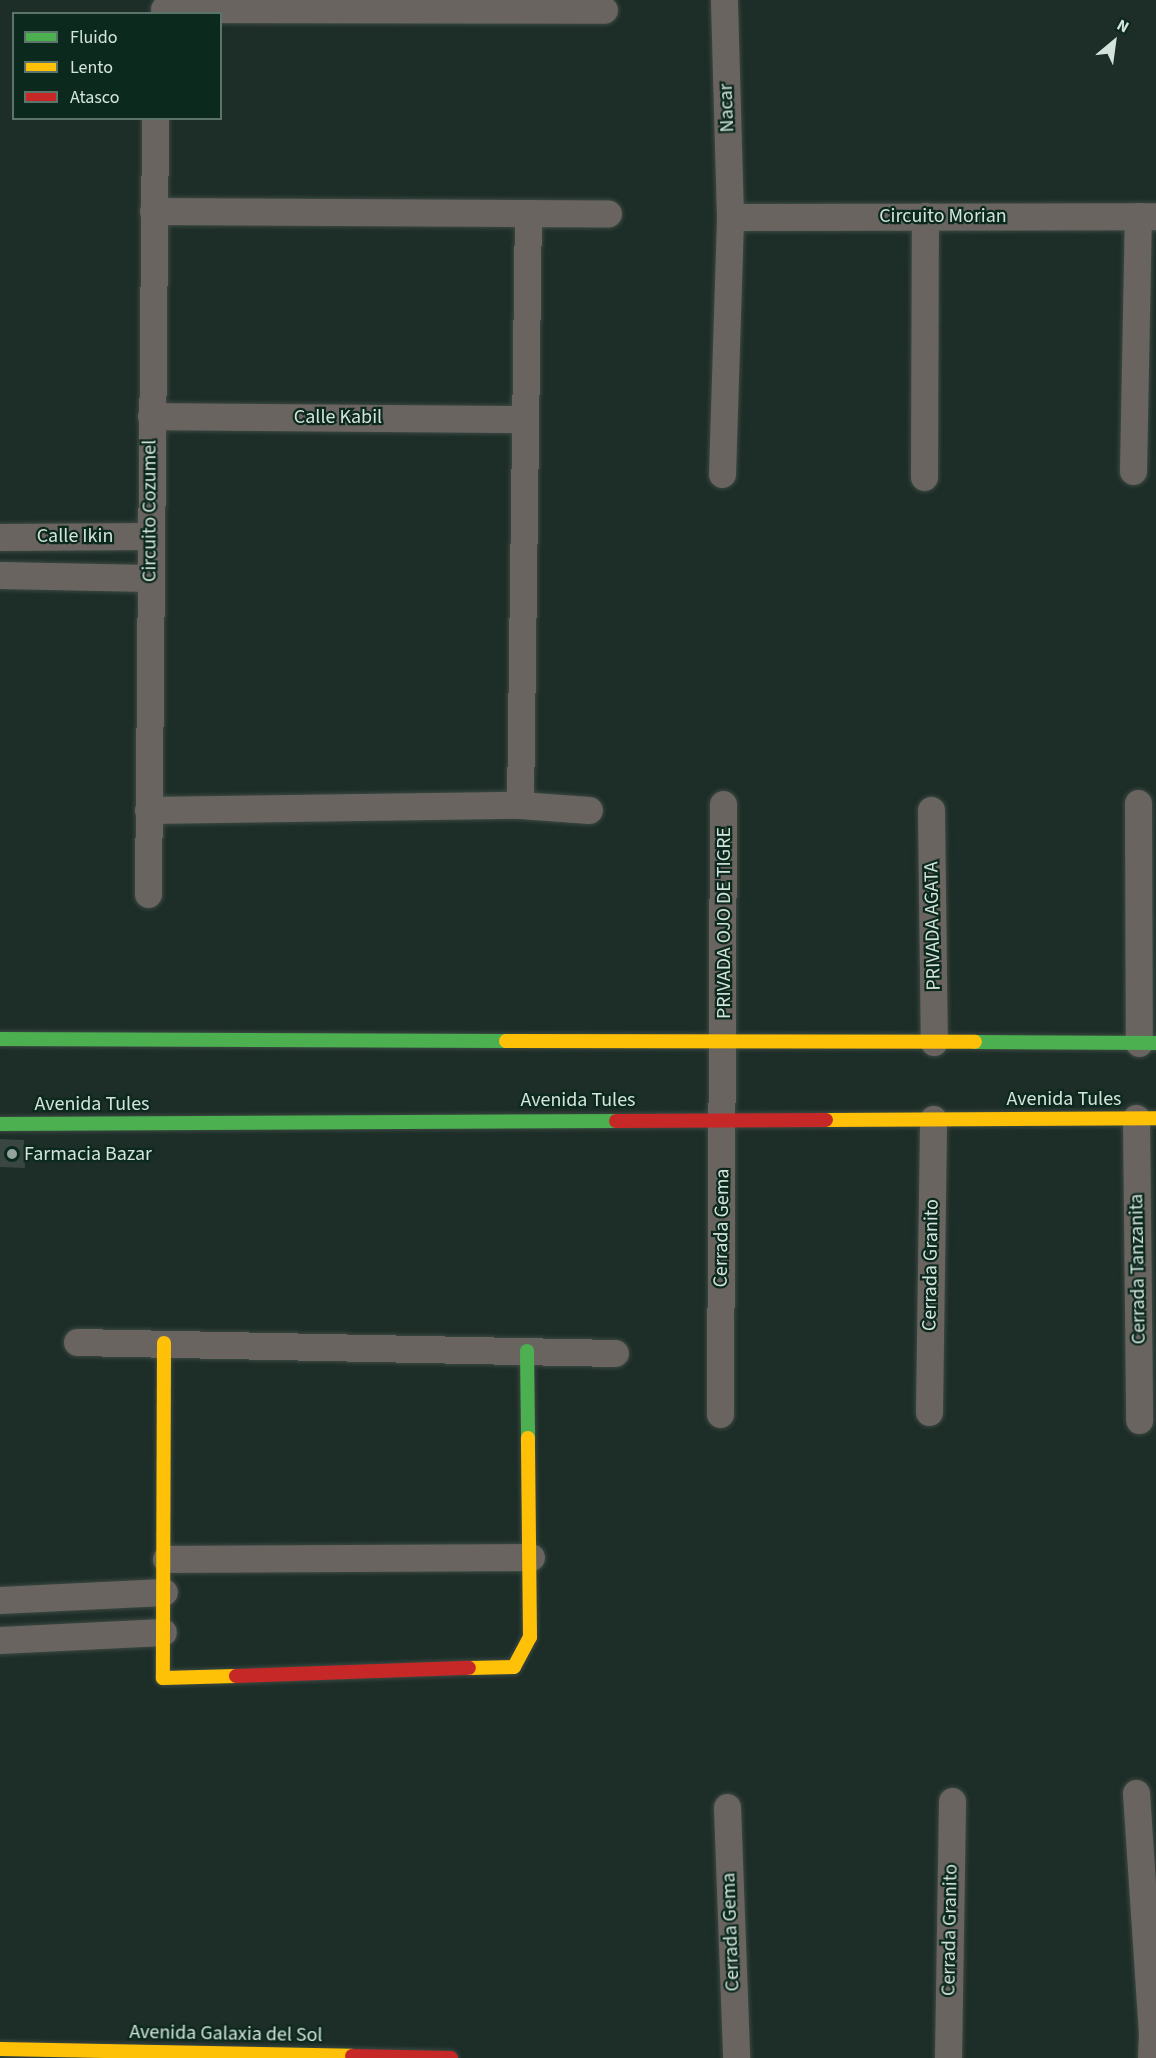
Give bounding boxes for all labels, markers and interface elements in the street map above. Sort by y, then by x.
legend [12,12,222,120]
north arrow [1084,12,1144,72]
text: N [1113,14,1133,38]
text: Fluido [70,25,117,50]
text: Lento [70,55,113,80]
street label: Nacar [714,83,740,133]
text: Atasco [70,85,119,110]
street label: Circuito Morian [879,204,1007,228]
street label: Calle Kabil [294,405,382,429]
street label: Circuito Cozumel [138,440,162,582]
street label: Calle Ikin [37,524,113,548]
street label: PRIVADA OJO DE TIGRE [712,827,736,1019]
street label: PRIVADA AGATA [920,861,946,991]
street label: Avenida Tules [1006,1087,1122,1111]
street label: Avenida Tules [520,1088,636,1112]
street label: Avenida Tules [34,1092,150,1116]
place label: Farmacia Bazar [24,1142,152,1166]
marker: Farmacia Bazar [5,1147,19,1161]
street label: Cerrada Gema [709,1168,735,1288]
street label: Cerrada Tanzanita [1125,1193,1151,1345]
street label: Cerrada Granito [918,1199,944,1331]
street label: Cerrada Granito [937,1864,963,1996]
street label: Cerrada Gema [717,1872,745,1992]
street label: Avenida Galaxia del Sol [129,2020,323,2048]

